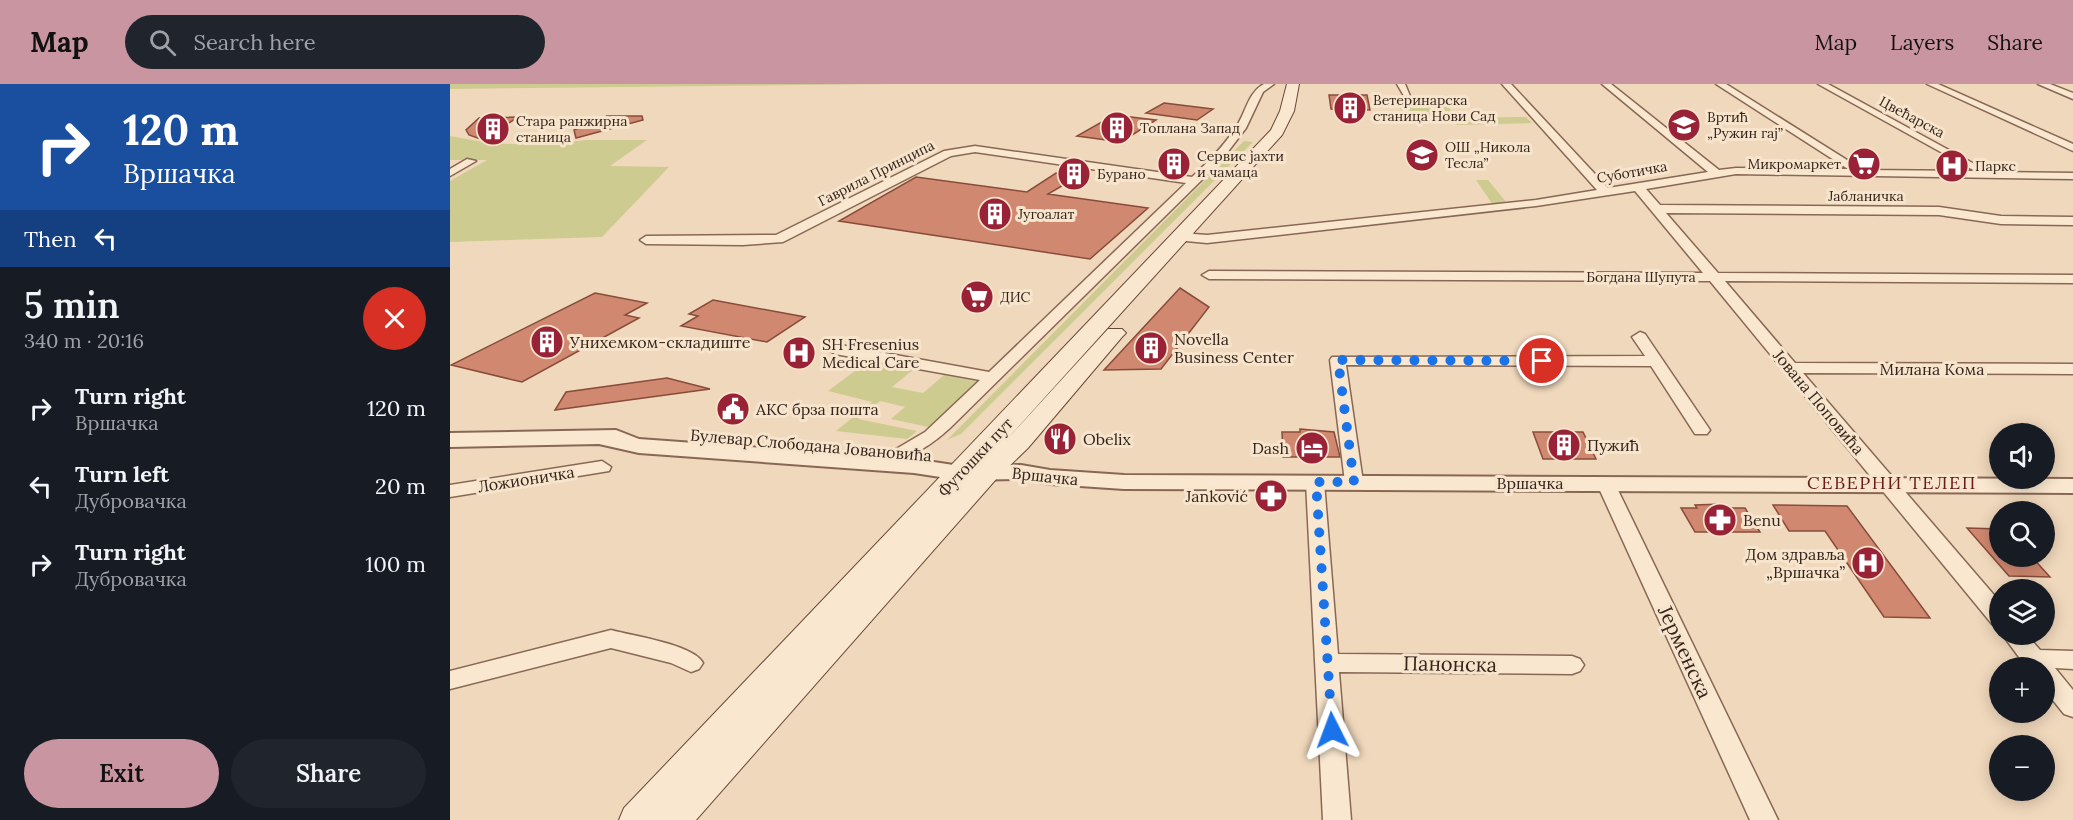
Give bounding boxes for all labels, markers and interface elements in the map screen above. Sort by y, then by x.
search box [125,15,545,69]
text: Map [30,24,89,60]
icon: search [146,26,179,59]
text: Search here [194,28,316,56]
text: Map [1814,29,1857,56]
text: Layers [1890,29,1954,56]
text: Share [1987,29,2043,56]
building icon: Ветеринарска станица Нови Сад [1332,90,1368,126]
place label: Ветеринарска станица Нови Сад [1373,91,1495,125]
street label: Цвећарска [1876,92,1948,142]
text: 120 m [123,103,239,157]
school or university icon: Вртић „Ружин гај” [1666,107,1702,143]
icon: right [24,108,102,186]
place label: Вртић „Ружин гај” [1707,108,1783,142]
building icon: Топлана Запад [1099,110,1135,146]
building icon: Стара ранжирна станица [475,111,511,147]
place label: Стара ранжирна станица [516,112,627,146]
place label: Топлана Запад [1140,119,1240,137]
street label: Гаврила Принципа [815,136,937,210]
school or university icon: ОШ „Никола Тесла” [1404,137,1440,173]
place label: ОШ „Никола Тесла” [1445,138,1530,172]
building icon: Сервис јахти и чамаца [1156,146,1192,182]
supermarket icon: Микромаркет [1846,146,1882,182]
place label: Сервис јахти и чамаца [1197,147,1284,181]
hospital icon: Паркс [1934,148,1970,184]
place label: Микромаркет [1747,155,1841,173]
text: Вршачка [123,156,236,190]
building icon: Бурано [1056,156,1092,192]
street label: Суботичка [1595,157,1669,187]
place label: Паркс [1975,157,2016,175]
place label: Бурано [1097,165,1146,183]
street label: Јабланичка [1827,187,1904,205]
building icon: Југоалат [977,196,1013,232]
place label: Југоалат [1017,205,1075,223]
icon: left [89,222,122,255]
text: Then [24,225,77,253]
street label: Богдана Шупута [1586,268,1696,286]
supermarket icon: ДИС [959,279,995,315]
text: 5 min [24,282,120,328]
button: close [363,287,426,350]
place label: ДИС [1000,288,1031,306]
building icon: Унихемком-складиште [529,324,565,360]
text: 340 m · 20:16 [24,328,144,353]
place label: Novella Business Center [1174,329,1294,367]
building icon: Novella Business Center [1133,330,1169,366]
place label: Унихемком-складиште [569,332,751,352]
place label: SH Fresenius Medical Care [822,334,920,372]
hospital icon: SH Fresenius Medical Care [781,335,817,371]
pin [1516,335,1567,386]
icon: arrive [1525,344,1558,377]
street label: Јована Поповића [1769,345,1869,459]
street label: Милана Кома [1880,359,1984,379]
text: Turn right [75,382,186,410]
public building icon: АКС брза пошта [715,391,751,427]
icon: right [24,392,57,425]
text: 120 m [367,394,426,422]
place label: АКС брза пошта [755,399,879,419]
text: Вршачка [75,410,159,435]
street label: Футошки пут [933,413,1017,501]
restaurant icon: Obelix [1042,421,1078,457]
map controls [1989,423,2055,801]
button: sound [1989,423,2055,489]
street label: Булевар Слободана Јовановића [689,424,933,466]
building icon: Пужић [1546,427,1582,463]
place label: Obelix [1083,429,1132,449]
hotel icon: Dash [1294,430,1330,466]
place label: Пужић [1587,435,1640,455]
place label: Dash [1252,438,1289,458]
text: Turn left [75,460,169,488]
street label: Ложионичка [476,461,576,497]
street label: Вршачка [1011,463,1079,489]
icon: left [24,470,57,503]
district label: СЕВЕРНИ ТЕЛЕП [1807,471,1977,494]
text: 20 m [375,472,426,500]
street label: Вршачка [1497,473,1563,493]
pharmacy icon: Janković [1253,478,1289,514]
place label: Janković [1184,486,1248,506]
text: Дубровачка [75,488,187,513]
button: search [1989,501,2055,567]
pharmacy icon: Benu [1702,502,1738,538]
place label: Benu [1743,510,1781,530]
text: Turn right [75,538,186,566]
place label: Дом здравља „Вршачка” [1745,544,1845,582]
hospital icon: Дом здравља „Вршачка” [1850,545,1886,581]
icon: right [24,548,57,581]
text: 100 m [365,550,426,578]
text: Дубровачка [75,566,187,591]
button: layers [1989,579,2055,645]
street label: Јерменска [1653,600,1718,702]
street label: Панонска [1403,650,1497,677]
button: + [1989,657,2055,723]
position arrow [1300,698,1364,762]
button: − [1989,735,2055,801]
button: Exit [24,739,219,808]
button: Share [231,739,426,808]

